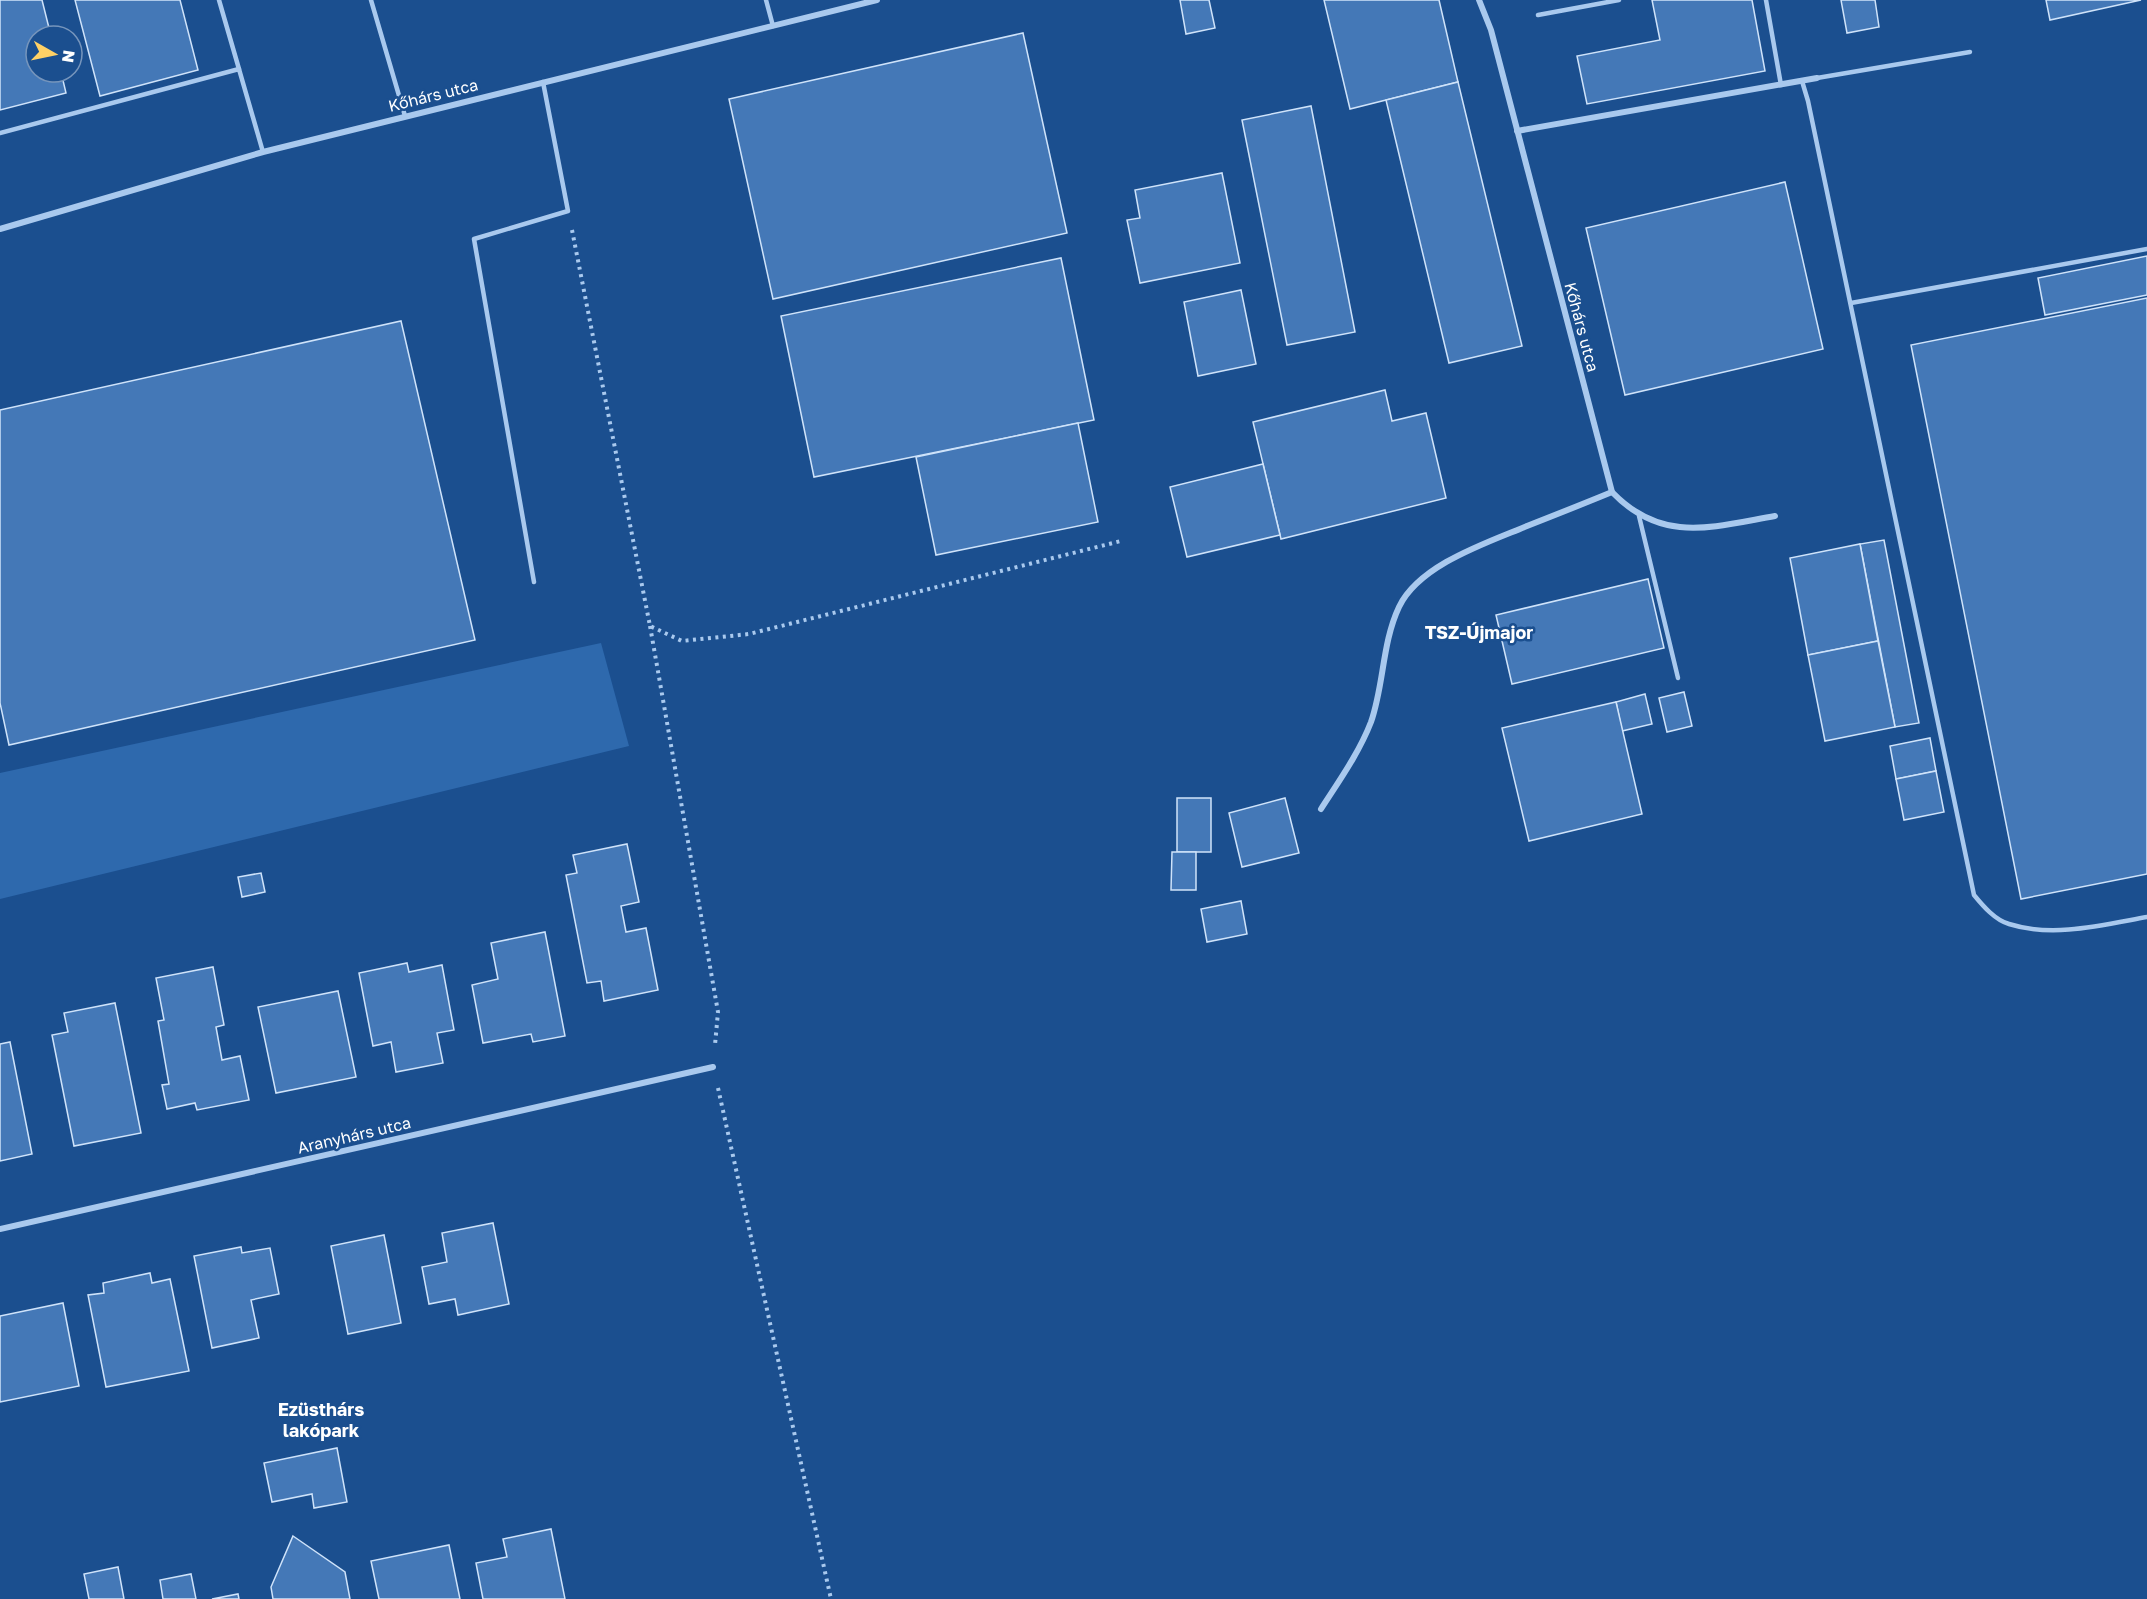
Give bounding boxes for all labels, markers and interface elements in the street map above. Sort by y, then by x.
north arrow [24,24,84,84]
text: N [58,49,80,64]
street label: Kőhárs utca [386,74,480,116]
street label: Kőhárs utca [1560,280,1604,374]
district label: TSZ-Újmajor [1425,621,1533,643]
street label: Aranyhárs utca [295,1112,413,1158]
district label: Ezüsthárs lakópark [278,1398,364,1441]

